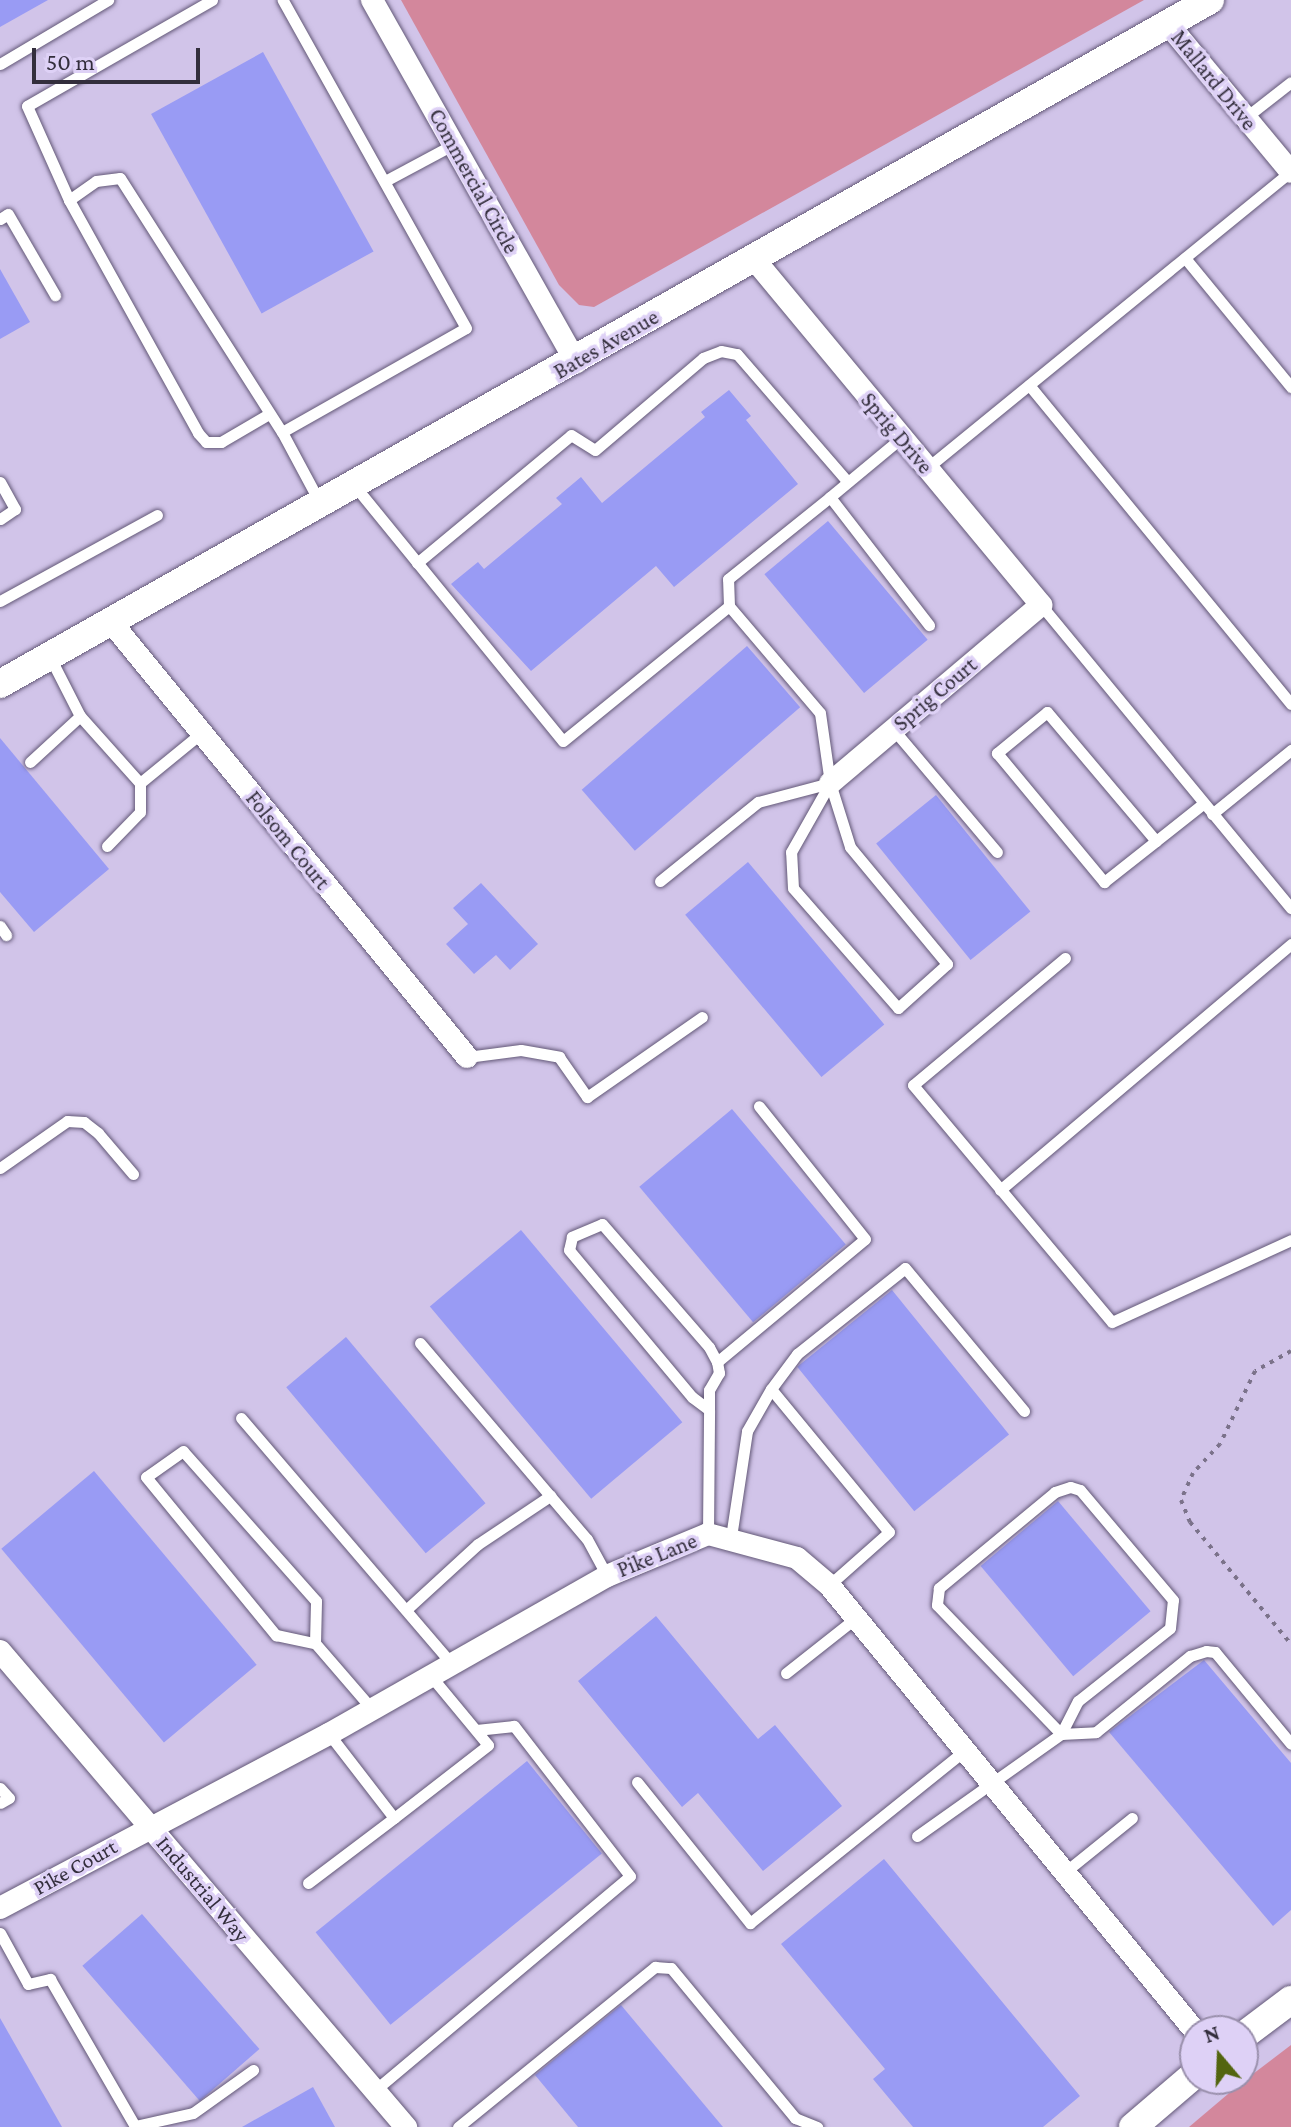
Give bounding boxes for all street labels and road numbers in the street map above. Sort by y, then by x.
street label: Mallard Drive [1166,25,1262,135]
street label: Commercial Circle [423,104,525,258]
street label: Bates Avenue [549,303,663,385]
street label: Sprig Drive [855,387,939,479]
street label: Sprig Court [888,652,982,736]
street label: Folsom Court [240,785,336,895]
street label: Pike Lane [613,1527,701,1583]
street label: Industrial Way [151,1830,255,1948]
street label: Pike Court [29,1833,121,1901]

